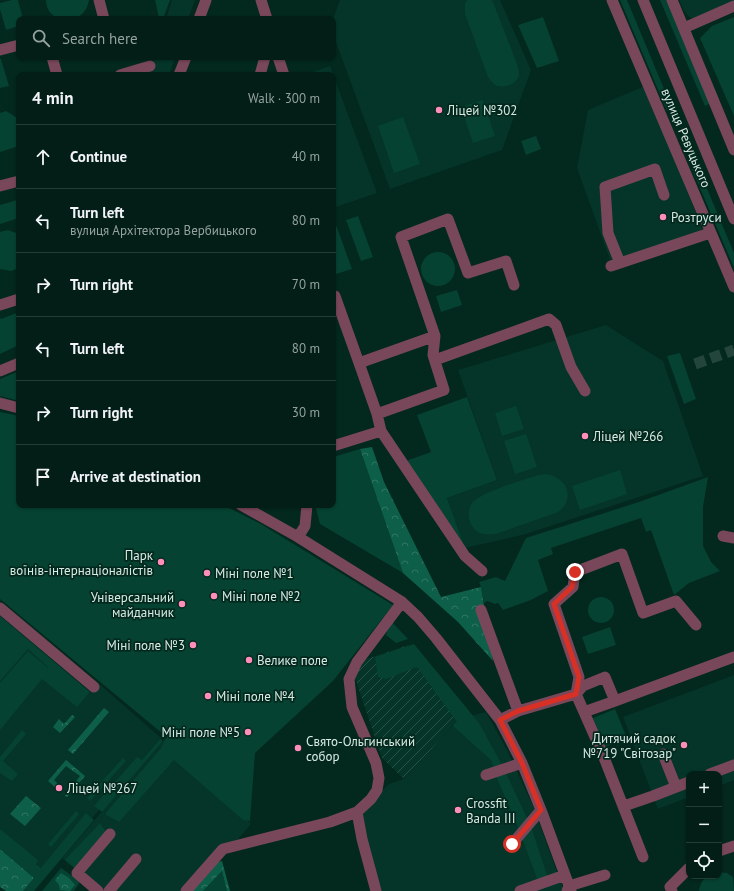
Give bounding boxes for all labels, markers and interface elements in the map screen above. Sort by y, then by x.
search box [16,16,336,60]
icon: search [30,27,52,49]
text: Search here [62,29,138,48]
street label: вулиця Ревуцького [657,86,715,190]
text: 4 min [32,87,73,109]
text: Walk · 300 m [248,90,320,107]
place label: Ліцей №302 [446,102,517,119]
marker: Ліцей №302 [434,105,444,115]
icon: ahead [32,146,54,168]
text: Continue [70,147,127,166]
text: 40 m [292,148,320,165]
text: Turn left [70,203,124,222]
place label: Розтруси [671,209,722,226]
icon: left [32,210,54,232]
text: 80 m [292,212,320,229]
marker: Розтруси [658,212,668,222]
text: вулиця Архітектора Вербицького [70,222,257,239]
icon: right [32,274,54,296]
text: Turn right [70,275,133,294]
text: 70 m [292,276,320,293]
icon: left [32,338,54,360]
text: Turn left [70,339,124,358]
text: 80 m [292,340,320,357]
icon: right [32,402,54,424]
text: Turn right [70,403,133,422]
text: 30 m [292,404,320,421]
place label: Ліцей №266 [592,428,663,445]
marker: Ліцей №266 [580,431,590,441]
icon: arrive [32,466,54,488]
text: Arrive at destination [70,467,201,486]
place label: Парк воїнів-інтернаціоналістів [10,547,154,579]
marker: Парк воїнів-інтернаціоналістів [156,557,166,567]
route end [566,563,584,581]
place label: Міні поле №1 [215,565,294,582]
marker: Міні поле №1 [202,568,212,578]
place label: Міні поле №2 [222,588,301,605]
place label: Універсальний майданчик [91,589,175,621]
marker: Міні поле №2 [209,591,219,601]
marker: Універсальний майданчик [177,599,187,609]
place label: Міні поле №3 [106,637,185,654]
marker: Міні поле №3 [188,640,198,650]
place label: Велике поле [257,652,328,669]
marker: Велике поле [244,655,254,665]
place label: Міні поле №4 [216,688,295,705]
marker: Міні поле №4 [203,691,213,701]
place label: Міні поле №5 [161,724,240,741]
marker: Міні поле №5 [243,727,253,737]
place label: Дитячий садок №719 "Світозар" [583,730,677,762]
place label: Свято-Ольгинський собор [306,733,415,765]
marker: Дитячий садок №719 "Світозар" [679,740,689,750]
marker: Свято-Ольгинський собор [293,743,303,753]
map controls [686,771,722,879]
button: + [686,771,722,807]
place label: Ліцей №267 [66,780,137,797]
marker: Ліцей №267 [54,783,64,793]
place label: Crossfit Banda III [466,795,515,827]
marker: Crossfit Banda III [453,805,463,815]
button: − [686,807,722,843]
route start [503,835,521,853]
button: locate [686,843,722,879]

